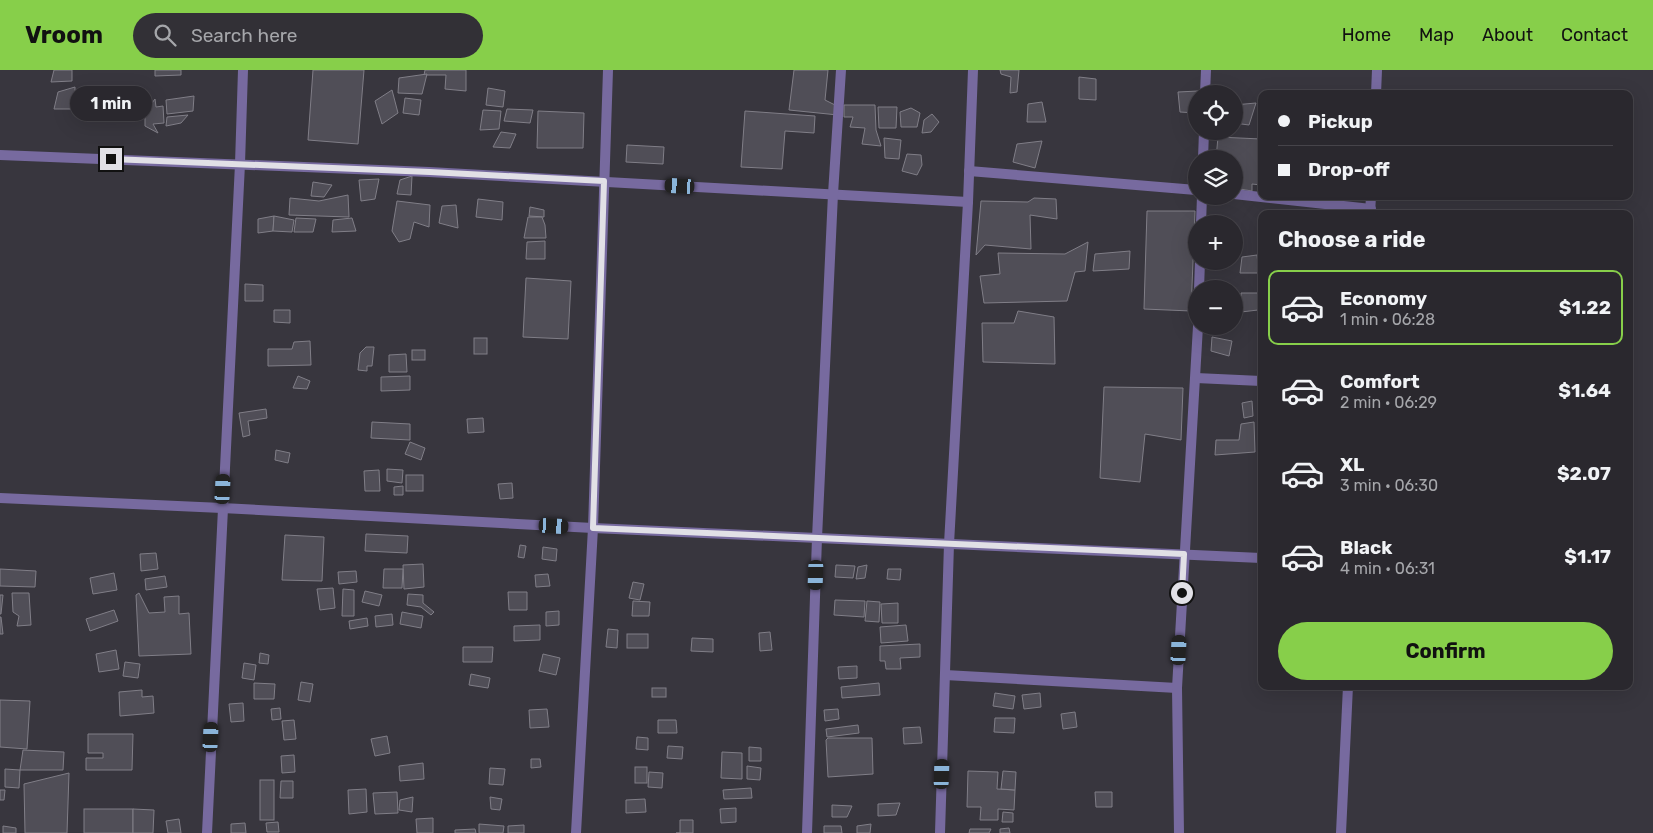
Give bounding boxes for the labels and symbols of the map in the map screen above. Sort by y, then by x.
callout: 1 min [70,87,152,122]
route end [100,148,122,170]
car [664,178,695,194]
car [214,474,231,504]
car [538,518,569,534]
car [807,560,824,590]
route start [1171,582,1193,604]
car [1170,635,1187,665]
car [202,722,219,752]
car [933,759,950,789]

